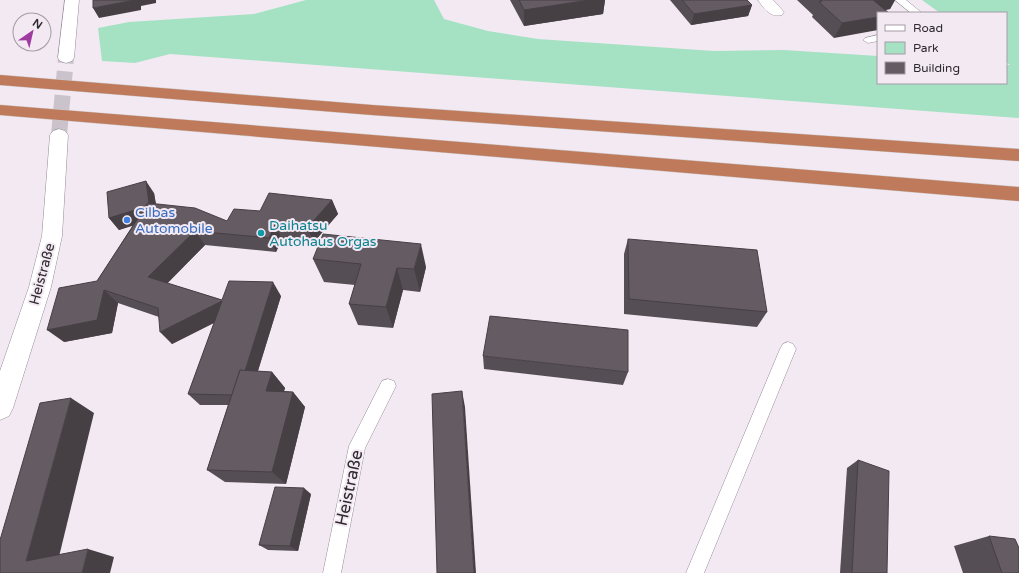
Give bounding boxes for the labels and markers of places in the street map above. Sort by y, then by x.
place label: Cilbas Automobile [135,204,213,237]
marker: Cilbas Automobile [122,215,132,225]
place label: Daihatsu Autohaus Orgas [269,217,377,250]
marker: Daihatsu Autohaus Orgas [256,228,266,238]

